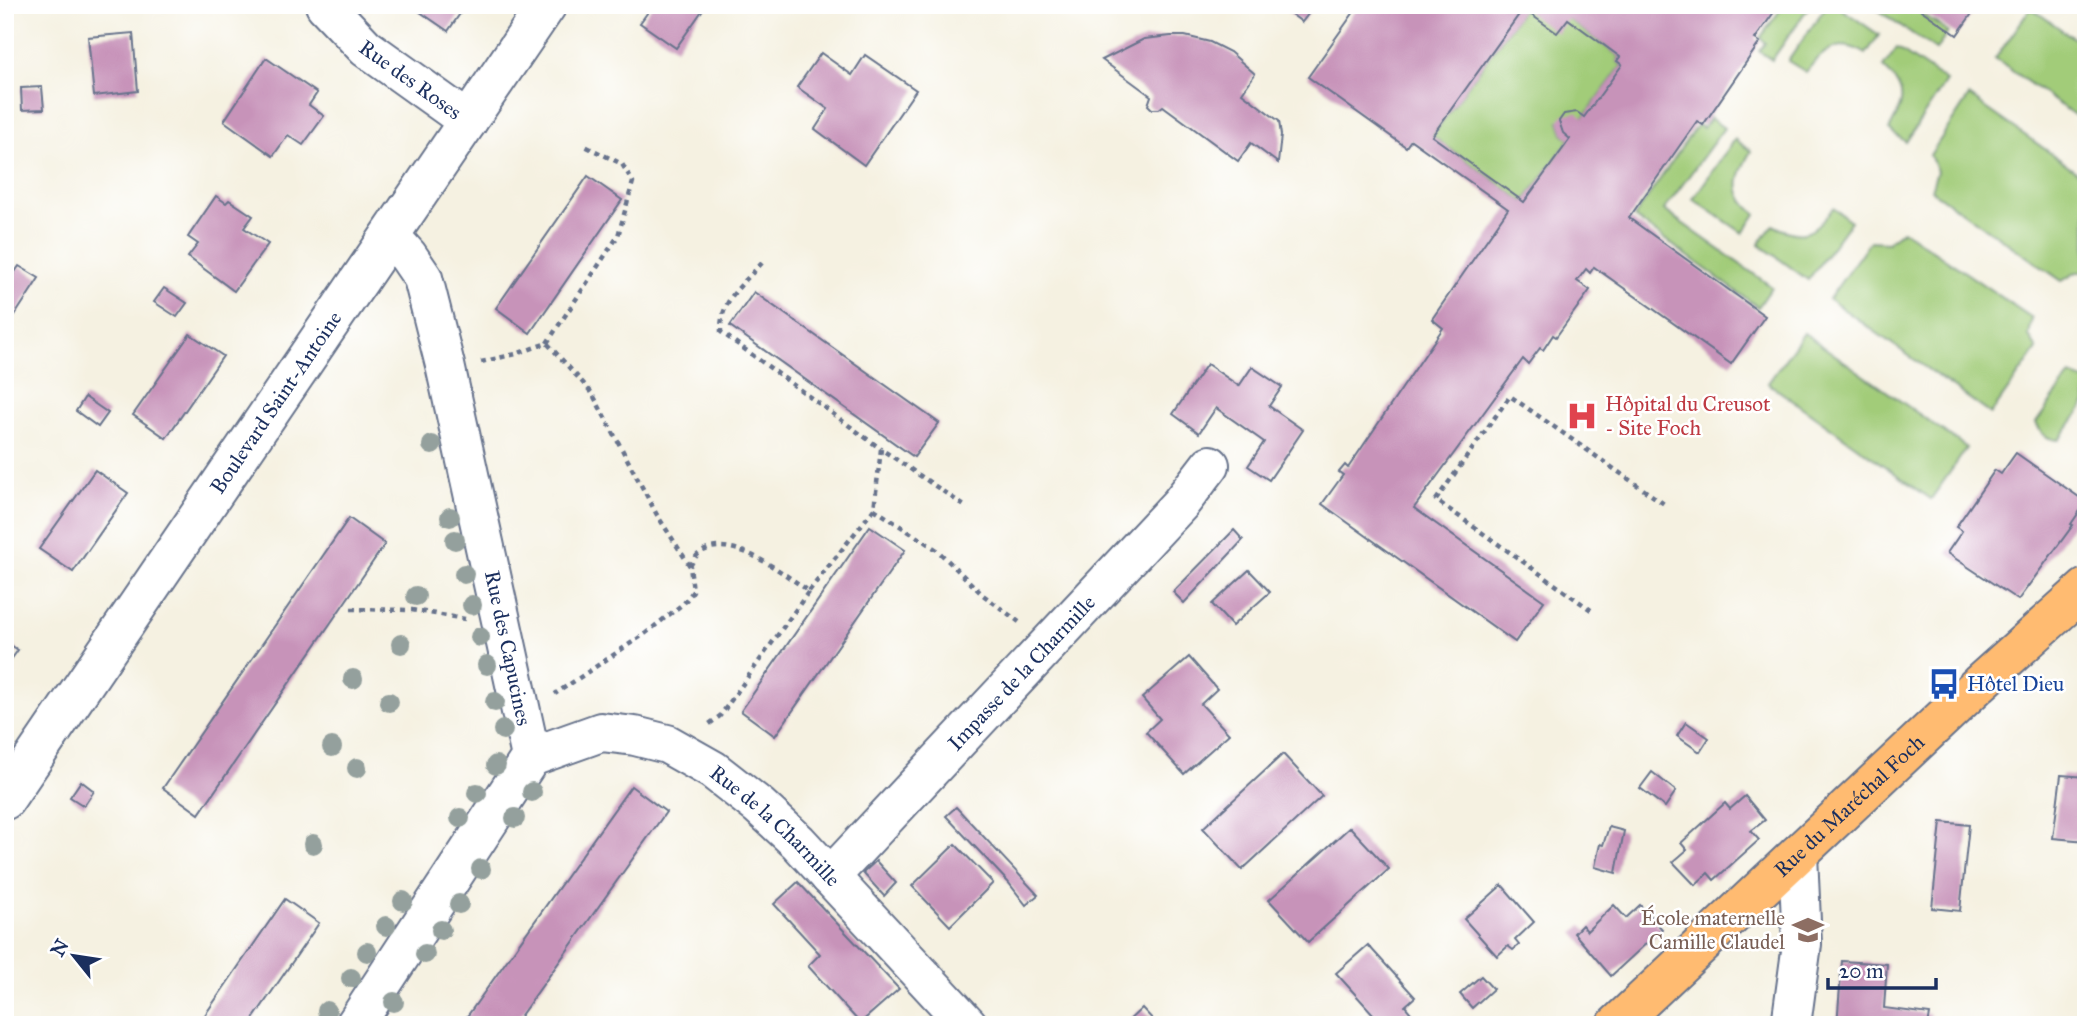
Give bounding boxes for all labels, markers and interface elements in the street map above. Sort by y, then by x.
street label: Rue des Roses [354,34,467,125]
street label: Boulevard Saint-Antoine [205,306,348,499]
place label: Hôpital du Creusot - Site Foch [1605,391,1771,441]
hospital icon: Hôpital du Creusot - Site Foch [1565,399,1599,433]
street label: Rue des Capucines [479,568,537,728]
street label: Impasse de la Charmille [942,589,1101,756]
bus stop icon: Hôtel Dieu [1927,667,1961,701]
place label: Hôtel Dieu [1967,671,2064,697]
street label: Rue du Maréchal Foch [1769,729,1930,883]
street label: Rue de la Charmille [705,759,846,892]
place label: École maternelle Camille Claudel [1641,904,1785,955]
school or university icon: École maternelle Camille Claudel [1791,913,1825,947]
north arrow [38,922,108,992]
text: N [46,935,74,960]
scale bar [1828,946,1937,990]
text: 20 m [1839,958,1884,984]

